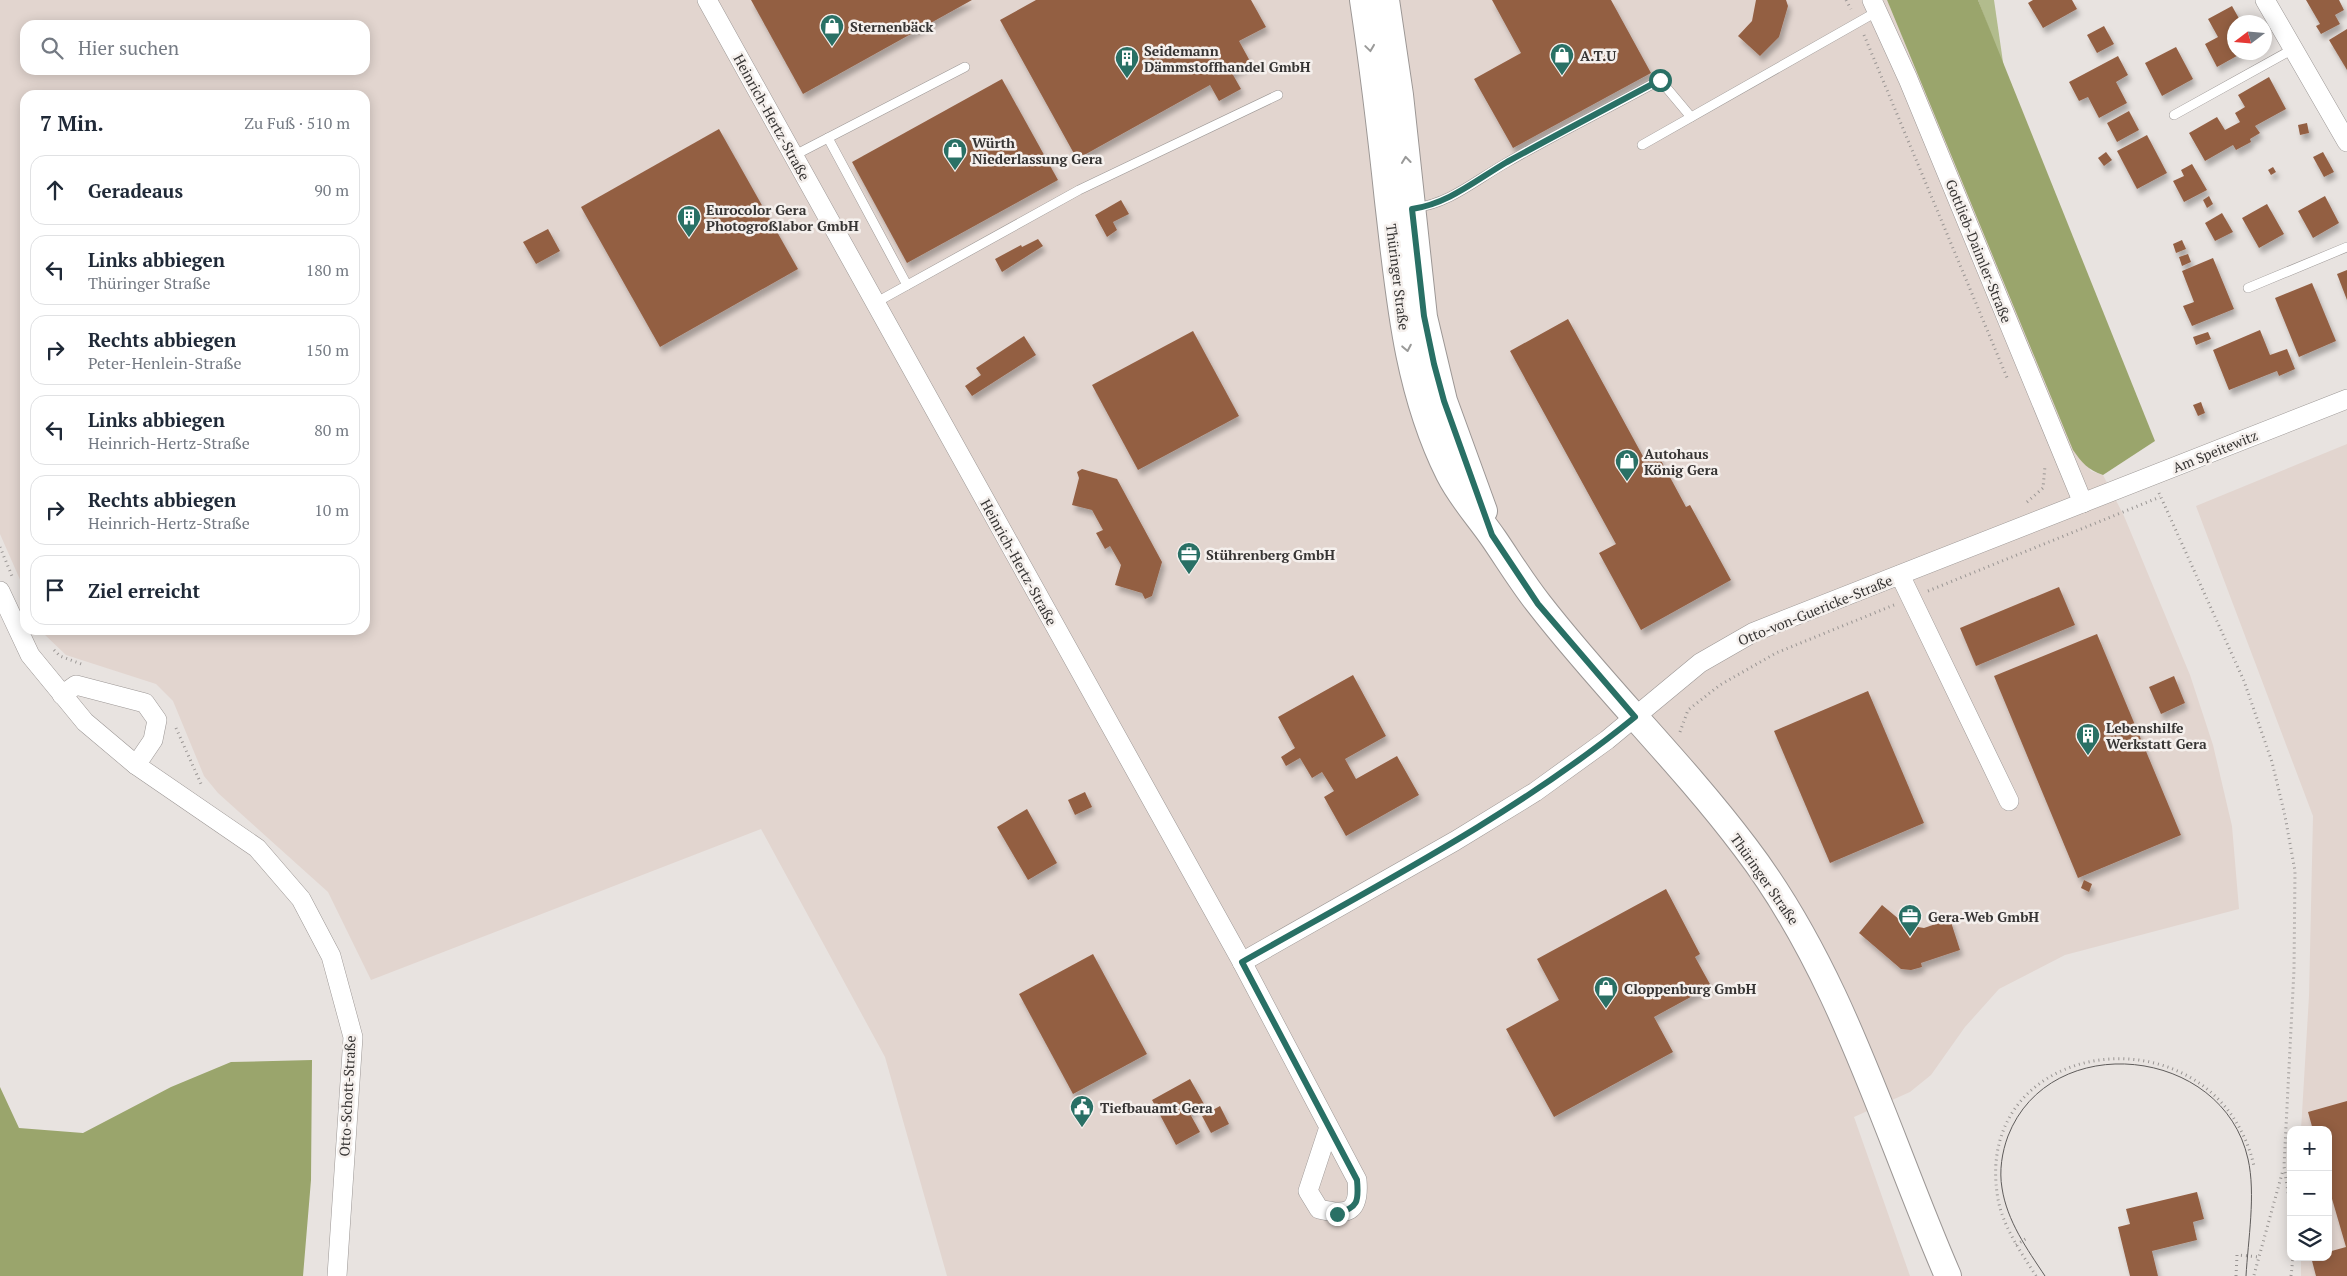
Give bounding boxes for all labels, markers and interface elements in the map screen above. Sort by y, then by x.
shop icon: Sternenbäck [819,13,845,47]
north arrow [2227,15,2272,60]
place label: Sternenbäck [850,17,934,36]
search box [20,20,370,75]
icon: search [38,34,66,62]
text: Hier suchen [78,35,179,60]
place label: Seidemann Dämmstoffhandel GmbH [1144,41,1311,76]
shop icon: A.T.U [1549,42,1575,76]
building icon: Seidemann Dämmstoffhandel GmbH [1114,45,1140,79]
one-way arrow [1364,45,1375,53]
place label: A.T.U [1580,46,1616,65]
street label: Heinrich-Hertz-Straße [729,51,815,183]
route start [1649,69,1672,92]
text: 7 Min. [40,109,104,137]
text: Zu Fuß · 510 m [244,112,350,134]
place label: Würth Niederlassung Gera [972,133,1103,168]
shop icon: Würth Niederlassung Gera [942,137,968,171]
one-way arrow [1401,156,1412,164]
icon: ahead [41,176,69,204]
street label: Gottlieb-Daimler-Straße [1942,176,2016,326]
text: Geradeaus [88,178,183,203]
text: 90 m [314,179,349,201]
place label: Eurocolor Gera Photogroßlabor GmbH [706,200,859,235]
building icon: Eurocolor Gera Photogroßlabor GmbH [676,204,702,238]
street label: Thüringer Straße [1382,223,1414,331]
text: Links abbiegen [88,247,225,272]
icon: left [41,256,69,284]
text: 180 m [306,259,349,281]
text: Thüringer Straße [88,272,210,294]
text: Rechts abbiegen [88,327,236,352]
icon: right [41,336,69,364]
text: 150 m [306,339,349,361]
one-way arrow [1402,344,1412,353]
text: Peter-Henlein-Straße [88,352,242,374]
text: Links abbiegen [88,407,225,432]
icon: left [41,416,69,444]
text: 80 m [314,419,349,441]
street label: Am Speitewitz [2170,425,2261,477]
text: Heinrich-Hertz-Straße [88,432,250,454]
place label: Autohaus König Gera [1644,444,1718,479]
shop icon: Autohaus König Gera [1614,448,1640,482]
text: Rechts abbiegen [88,487,236,512]
icon: right [41,496,69,524]
street label: Heinrich-Hertz-Straße [976,496,1062,628]
text: 10 m [314,499,349,521]
text: Heinrich-Hertz-Straße [88,512,250,534]
office icon: Stührenberg GmbH [1176,541,1202,575]
place label: Stührenberg GmbH [1206,545,1335,564]
street label: Otto-von-Guericke-Straße [1735,570,1895,650]
icon: arrive [41,576,69,604]
text: Ziel erreicht [88,578,200,603]
place label: Lebenshilfe Werkstatt Gera [2106,718,2207,753]
building icon: Lebenshilfe Werkstatt Gera [2075,722,2101,756]
street label: Thüringer Straße [1726,830,1804,928]
office icon: Gera-Web GmbH [1897,903,1923,937]
place label: Gera-Web GmbH [1928,907,2039,926]
shop icon: Cloppenburg GmbH [1593,975,1619,1009]
place label: Cloppenburg GmbH [1624,979,1756,998]
street label: Otto-Schott-Straße [334,1035,360,1157]
public building icon: Tiefbauamt Gera [1069,1094,1095,1128]
place label: Tiefbauamt Gera [1100,1098,1213,1117]
map controls [2287,1126,2332,1261]
button: + [2287,1126,2332,1171]
button: − [2287,1171,2332,1216]
route end [1326,1203,1349,1226]
button: layers [2287,1216,2332,1261]

